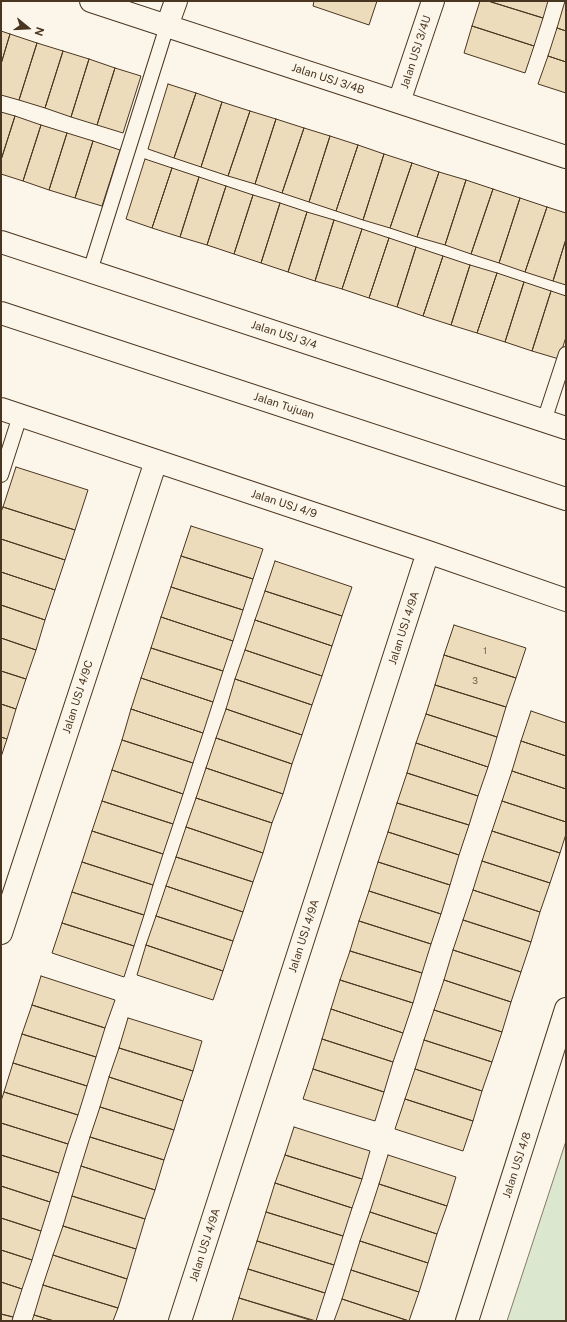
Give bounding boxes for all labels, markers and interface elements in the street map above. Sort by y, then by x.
north arrow [8,8,48,48]
street label: Jalan USJ 3/4U [398,14,434,90]
text: N [32,26,46,38]
street label: Jalan USJ 3/4B [290,61,366,97]
street label: Jalan USJ 3/4 [249,318,319,352]
street label: Jalan Tujuan [252,390,316,422]
street label: Jalan USJ 4/9 [249,487,319,521]
street label: Jalan USJ 4/9A [386,590,422,666]
house number: 1 [483,646,487,656]
street label: Jalan USJ 4/9C [60,659,96,735]
house number: 3 [472,676,478,686]
street label: Jalan USJ 4/9A [286,898,322,974]
street label: Jalan USJ 4/8 [500,1130,534,1200]
street label: Jalan USJ 4/9A [187,1207,223,1283]

